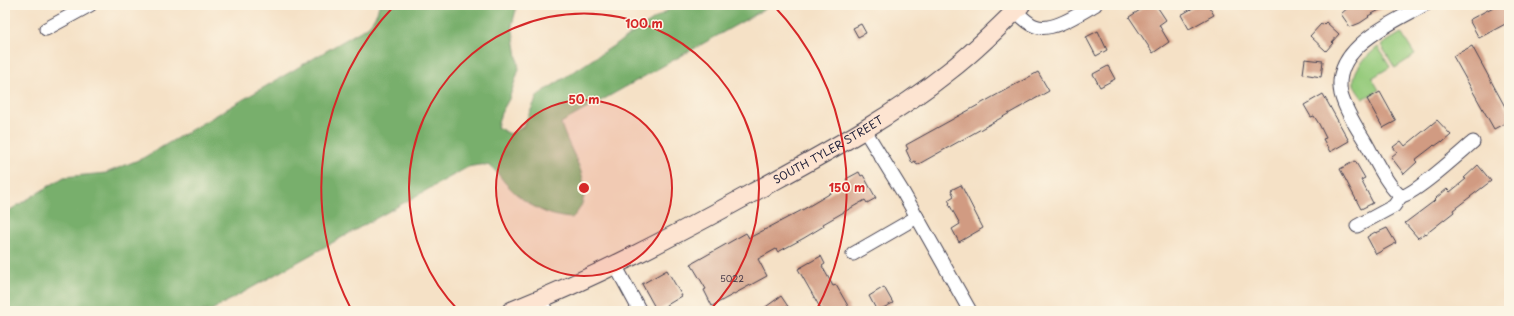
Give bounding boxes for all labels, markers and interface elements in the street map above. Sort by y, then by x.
text: 100 m [625,14,663,32]
text: 50 m [568,90,600,108]
street label: SOUTH TYLER STREET [770,111,887,188]
text: 150 m [829,178,865,196]
centre of rings [577,181,591,195]
house number: 5022 [720,271,744,285]

